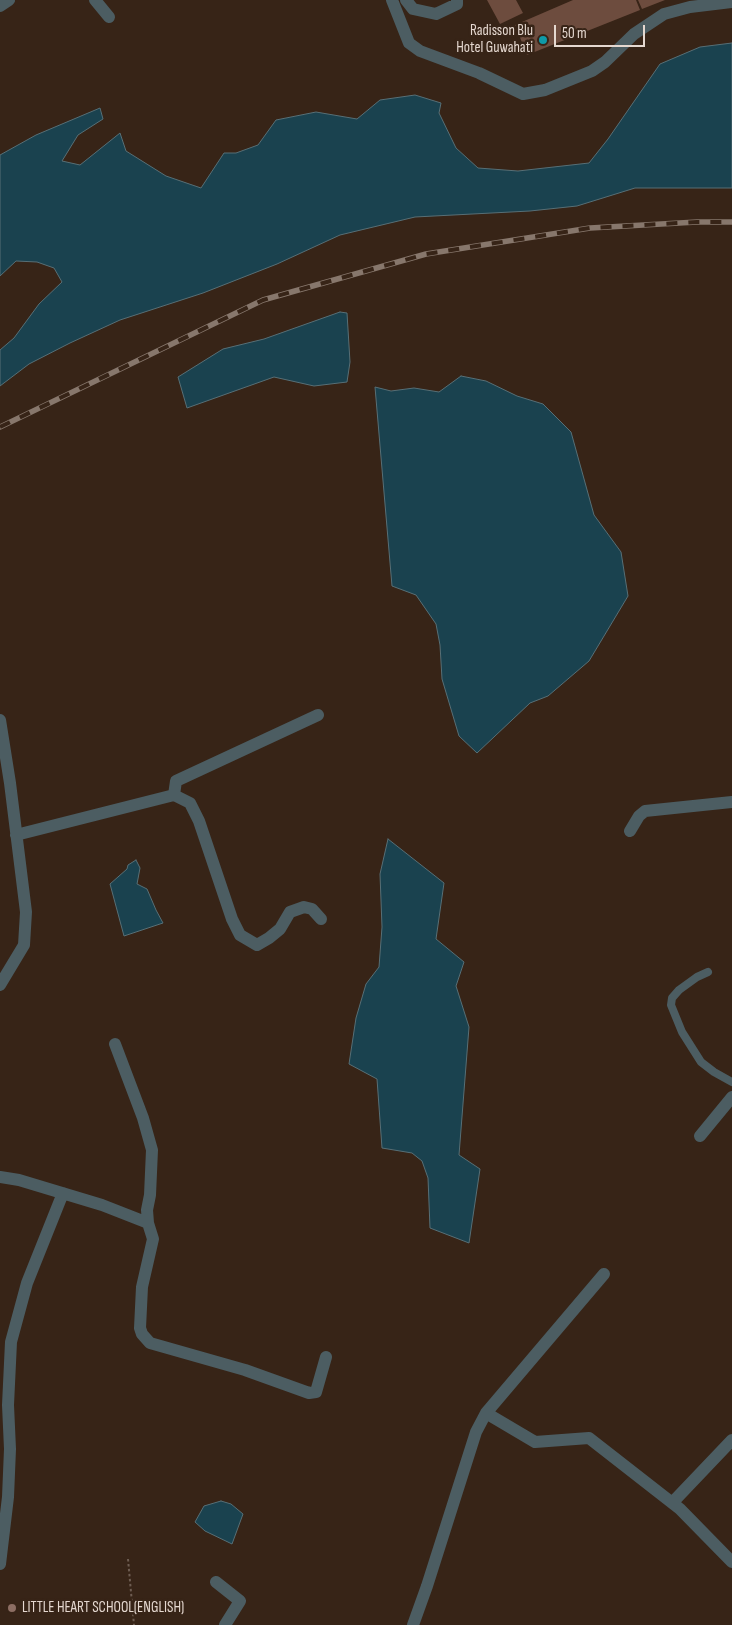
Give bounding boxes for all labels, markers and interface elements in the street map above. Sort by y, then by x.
scale bar [557,15,648,47]
place label: Radisson Blu Hotel Guwahati [456,22,533,57]
text: 50 m [562,24,587,43]
marker: Radisson Blu Hotel Guwahati [537,34,549,46]
place label: LITTLE HEART SCHOOL(ENGLISH) [22,1599,184,1617]
marker: LITTLE HEART SCHOOL(ENGLISH) [6,1602,18,1614]

